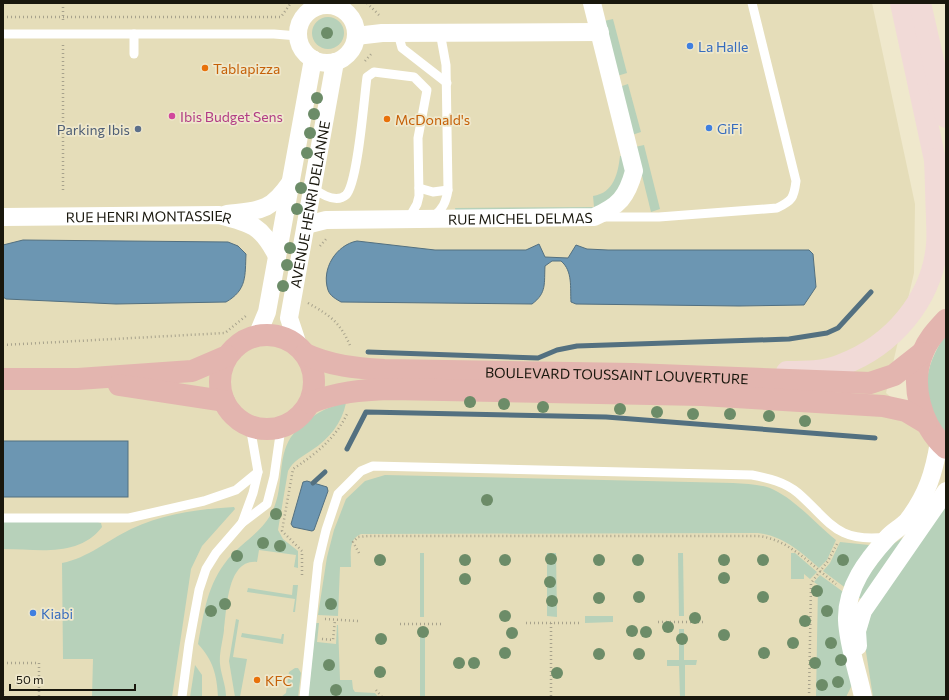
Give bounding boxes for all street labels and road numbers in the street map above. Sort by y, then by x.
street label: AVENUE HENRI DELANNE [286,119,333,289]
street label: RUE HENRI MONTASSIER [66,206,234,227]
street label: RUE MICHEL DELMAS [448,209,593,227]
street label: BOULEVARD TOUSSAINT LOUVERTURE [485,363,749,387]

